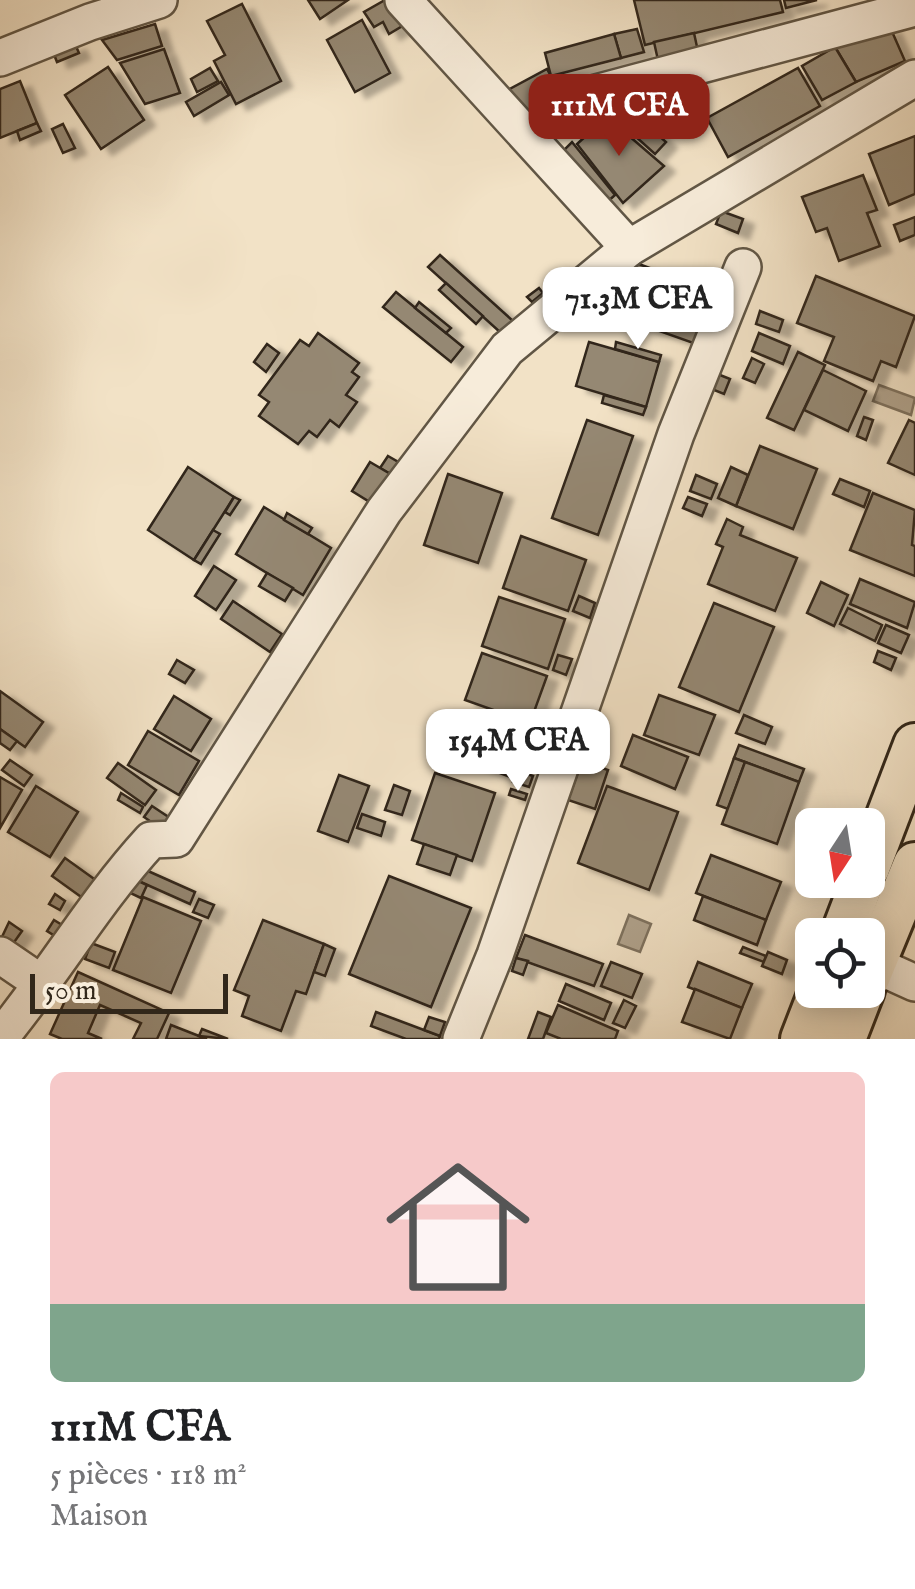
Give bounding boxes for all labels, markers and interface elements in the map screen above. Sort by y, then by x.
pin: 111M CFA [516,74,722,159]
text: 111M CFA [551,86,687,127]
pin: 71.3M CFA [524,267,752,352]
text: 71.3M CFA [565,279,711,320]
pin: 154M CFA [415,709,621,794]
text: 154M CFA [448,721,588,762]
north arrow [795,808,885,898]
map controls [795,808,885,1008]
button: locate [795,918,885,1008]
scale bar [30,969,228,1014]
text: 50 m [45,974,97,1009]
icon: home [368,1137,548,1317]
text: 111M CFA [50,1402,230,1455]
text: 5 pièces · 118 m² [50,1455,247,1496]
text: Maison [50,1496,148,1537]

